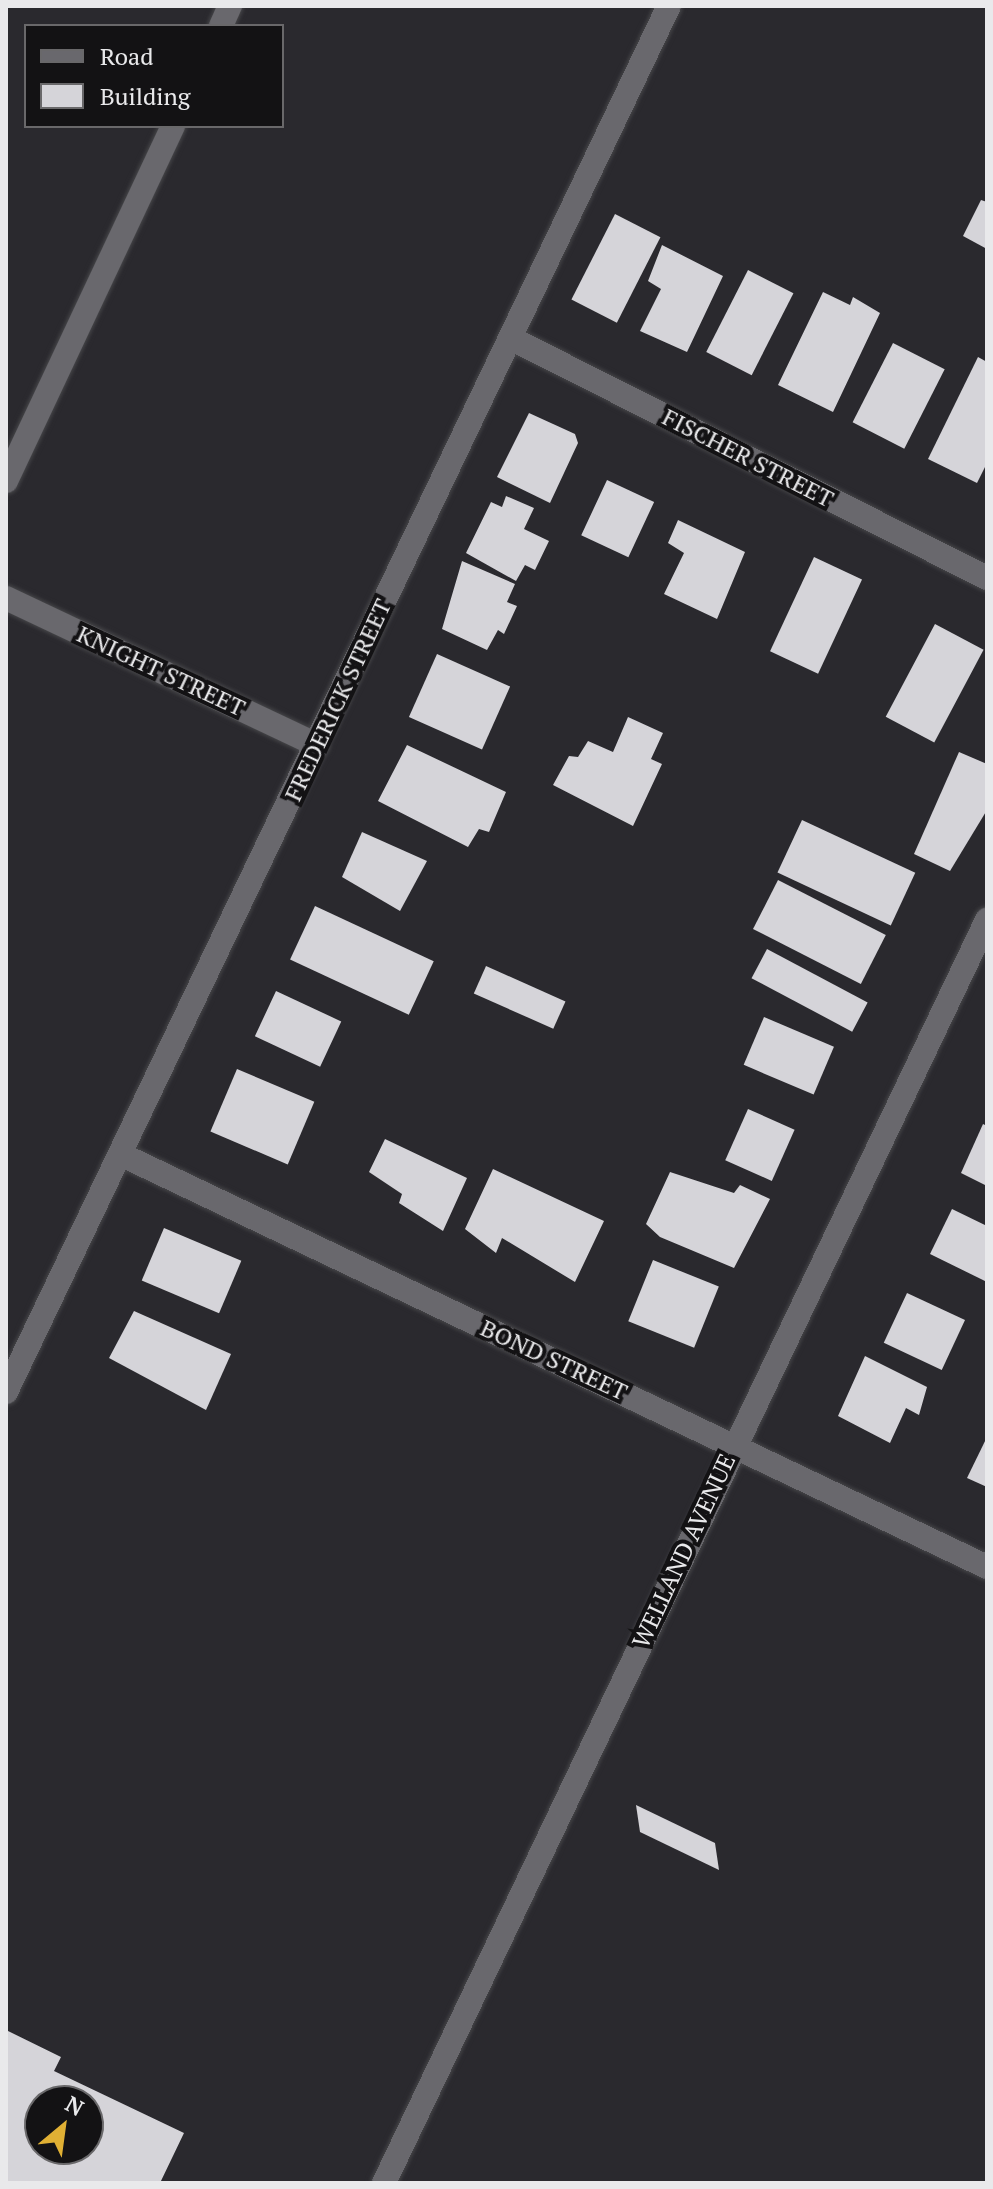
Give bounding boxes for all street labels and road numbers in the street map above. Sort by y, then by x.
street label: FISCHER STREET [658,402,838,514]
street label: FREDERICK STREET [279,594,397,806]
street label: KNIGHT STREET [72,619,250,723]
street label: BOND STREET [476,1313,632,1407]
street label: WELLAND AVENUE [626,1449,742,1653]

